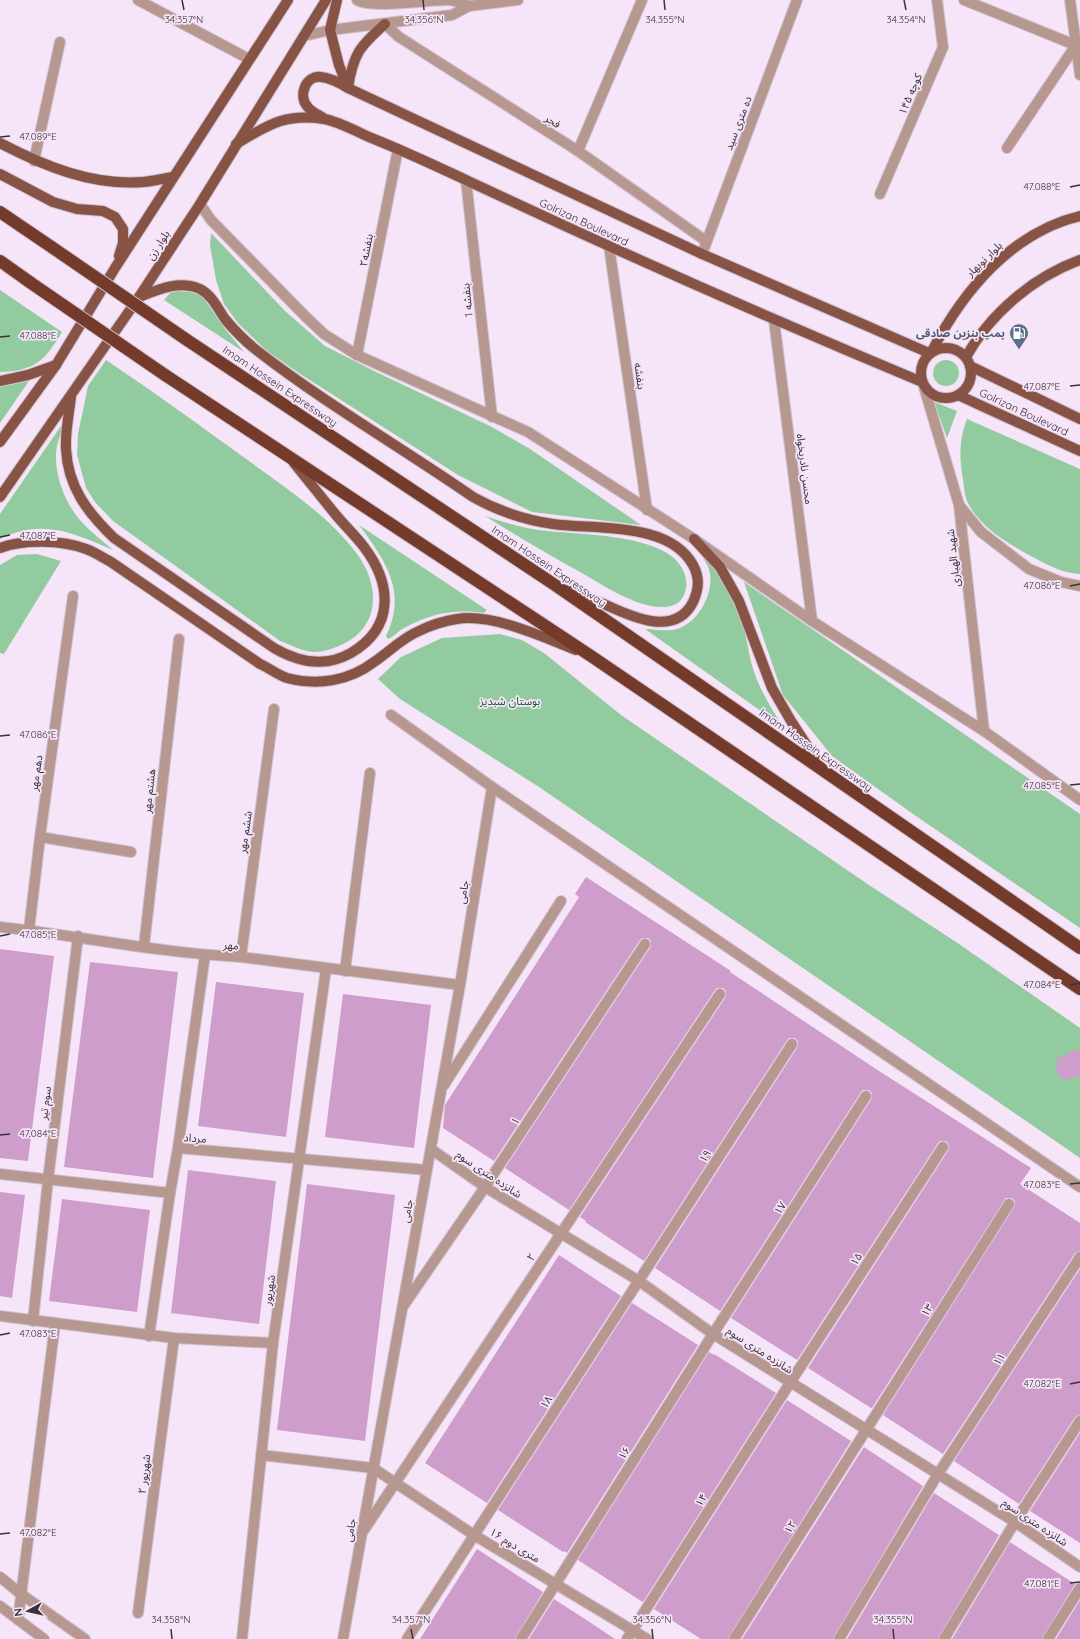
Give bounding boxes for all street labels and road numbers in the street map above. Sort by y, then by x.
street label: کوچه ۱۴۵ [895,71,926,117]
street label: ده متری سید [721,94,755,152]
street label: فجر [542,110,564,131]
street label: Golrizan Boulevard [537,195,631,249]
street label: بلوار زن [143,227,173,263]
street label: بنفشه۲ [356,232,376,268]
street label: بلوار نوبهار [962,238,1005,280]
street label: بنفشه 1 [458,282,476,318]
street label: Imam Hossein Expressway [220,342,340,430]
street label: بنفشه [631,362,649,390]
street label: Golrizan Boulevard [977,385,1071,439]
street label: محسن نادریخواه [794,433,816,505]
street label: Imam Hossein Expressway [489,522,609,610]
street label: شهید الهیاری [943,528,963,588]
street label: Imam Hossein Expressway [757,705,875,795]
street label: دهم مهر [26,754,47,793]
street label: هشتم مهر [140,768,160,815]
street label: ششم مهر [235,809,257,855]
street label: جامی [454,879,472,905]
street label: مهر [222,937,240,953]
street label: سوم تیر [36,1085,55,1122]
street label: ۱ [507,1115,523,1127]
street label: مرداد [183,1130,207,1146]
street label: شانزده متری سوم [453,1147,525,1202]
street label: ۱۹ [696,1147,714,1165]
street label: جامی [398,1198,416,1224]
street label: ۱۷ [771,1198,790,1217]
street label: ۲ [523,1250,539,1264]
street label: ۱۵ [847,1250,865,1268]
street label: شهریور [260,1273,278,1307]
street label: ۱۳ [918,1301,936,1319]
street label: شانزده متری سوم [724,1323,796,1378]
street label: ۱۱ [990,1350,1008,1368]
street label: ۱۸ [537,1392,556,1411]
street label: ۱۶ [615,1444,633,1462]
street label: شهریور ۲ [135,1453,153,1495]
street label: ۱۴ [692,1491,710,1509]
street label: شانزده متری سوم [999,1495,1071,1550]
street label: جامی [341,1517,359,1543]
street label: ۱۲ [781,1518,799,1536]
street label: ۱۶ متری دوم [487,1524,543,1567]

